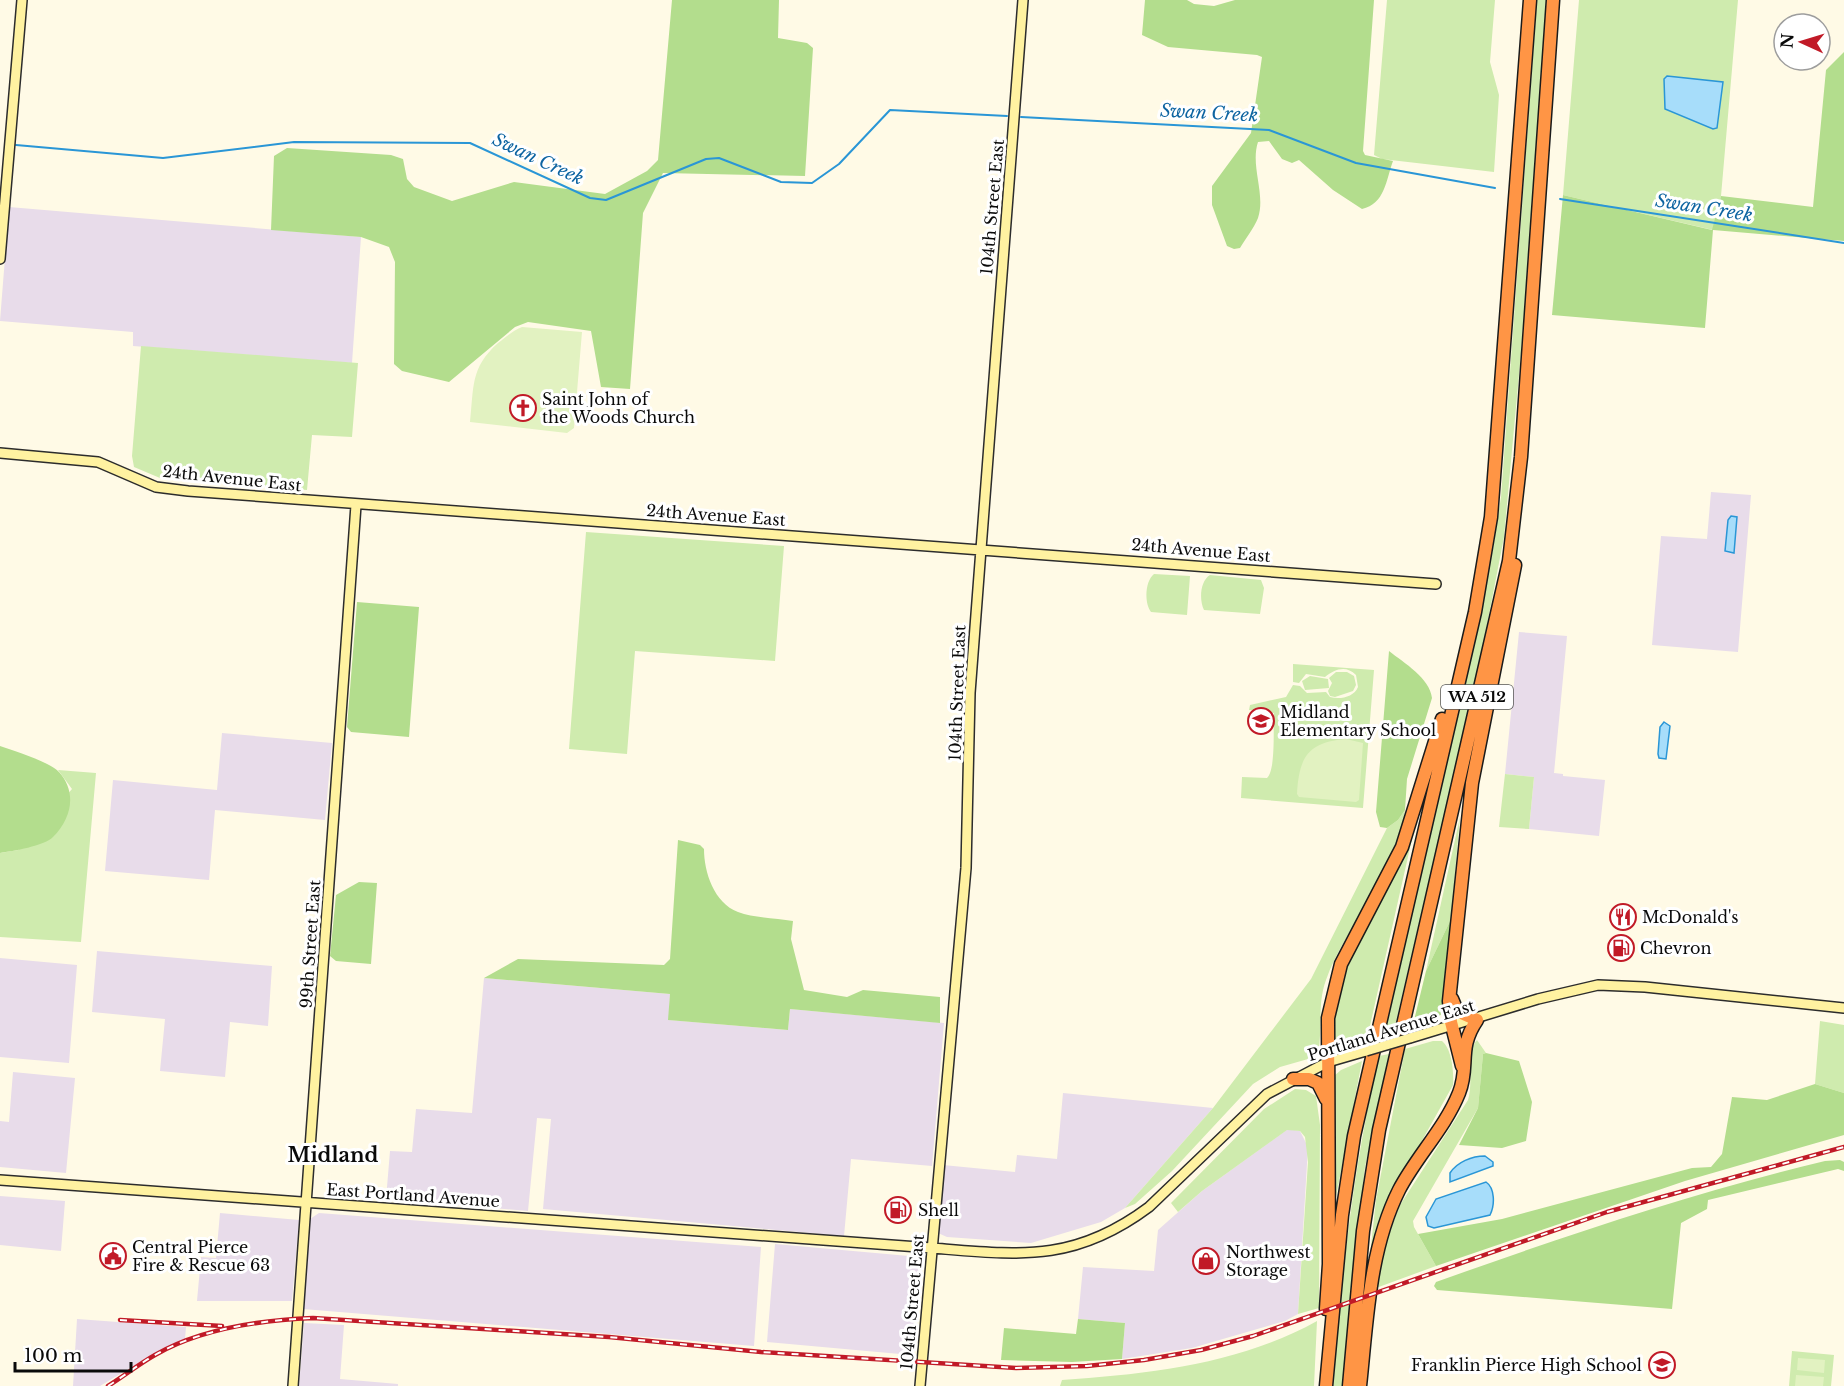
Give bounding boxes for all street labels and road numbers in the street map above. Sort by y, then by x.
street label: 104th Street East [976,138,1008,276]
street label: 24th Avenue East [162,461,302,495]
street label: 24th Avenue East [646,500,786,530]
street label: 24th Avenue East [1131,534,1271,566]
street label: 104th Street East [945,625,969,761]
road number: WA 512 [1441,685,1513,709]
street label: 99th Street East [296,879,324,1009]
street label: Portland Avenue East [1305,995,1477,1065]
street label: East Portland Avenue [326,1179,500,1211]
street label: 104th Street East [896,1233,928,1371]

